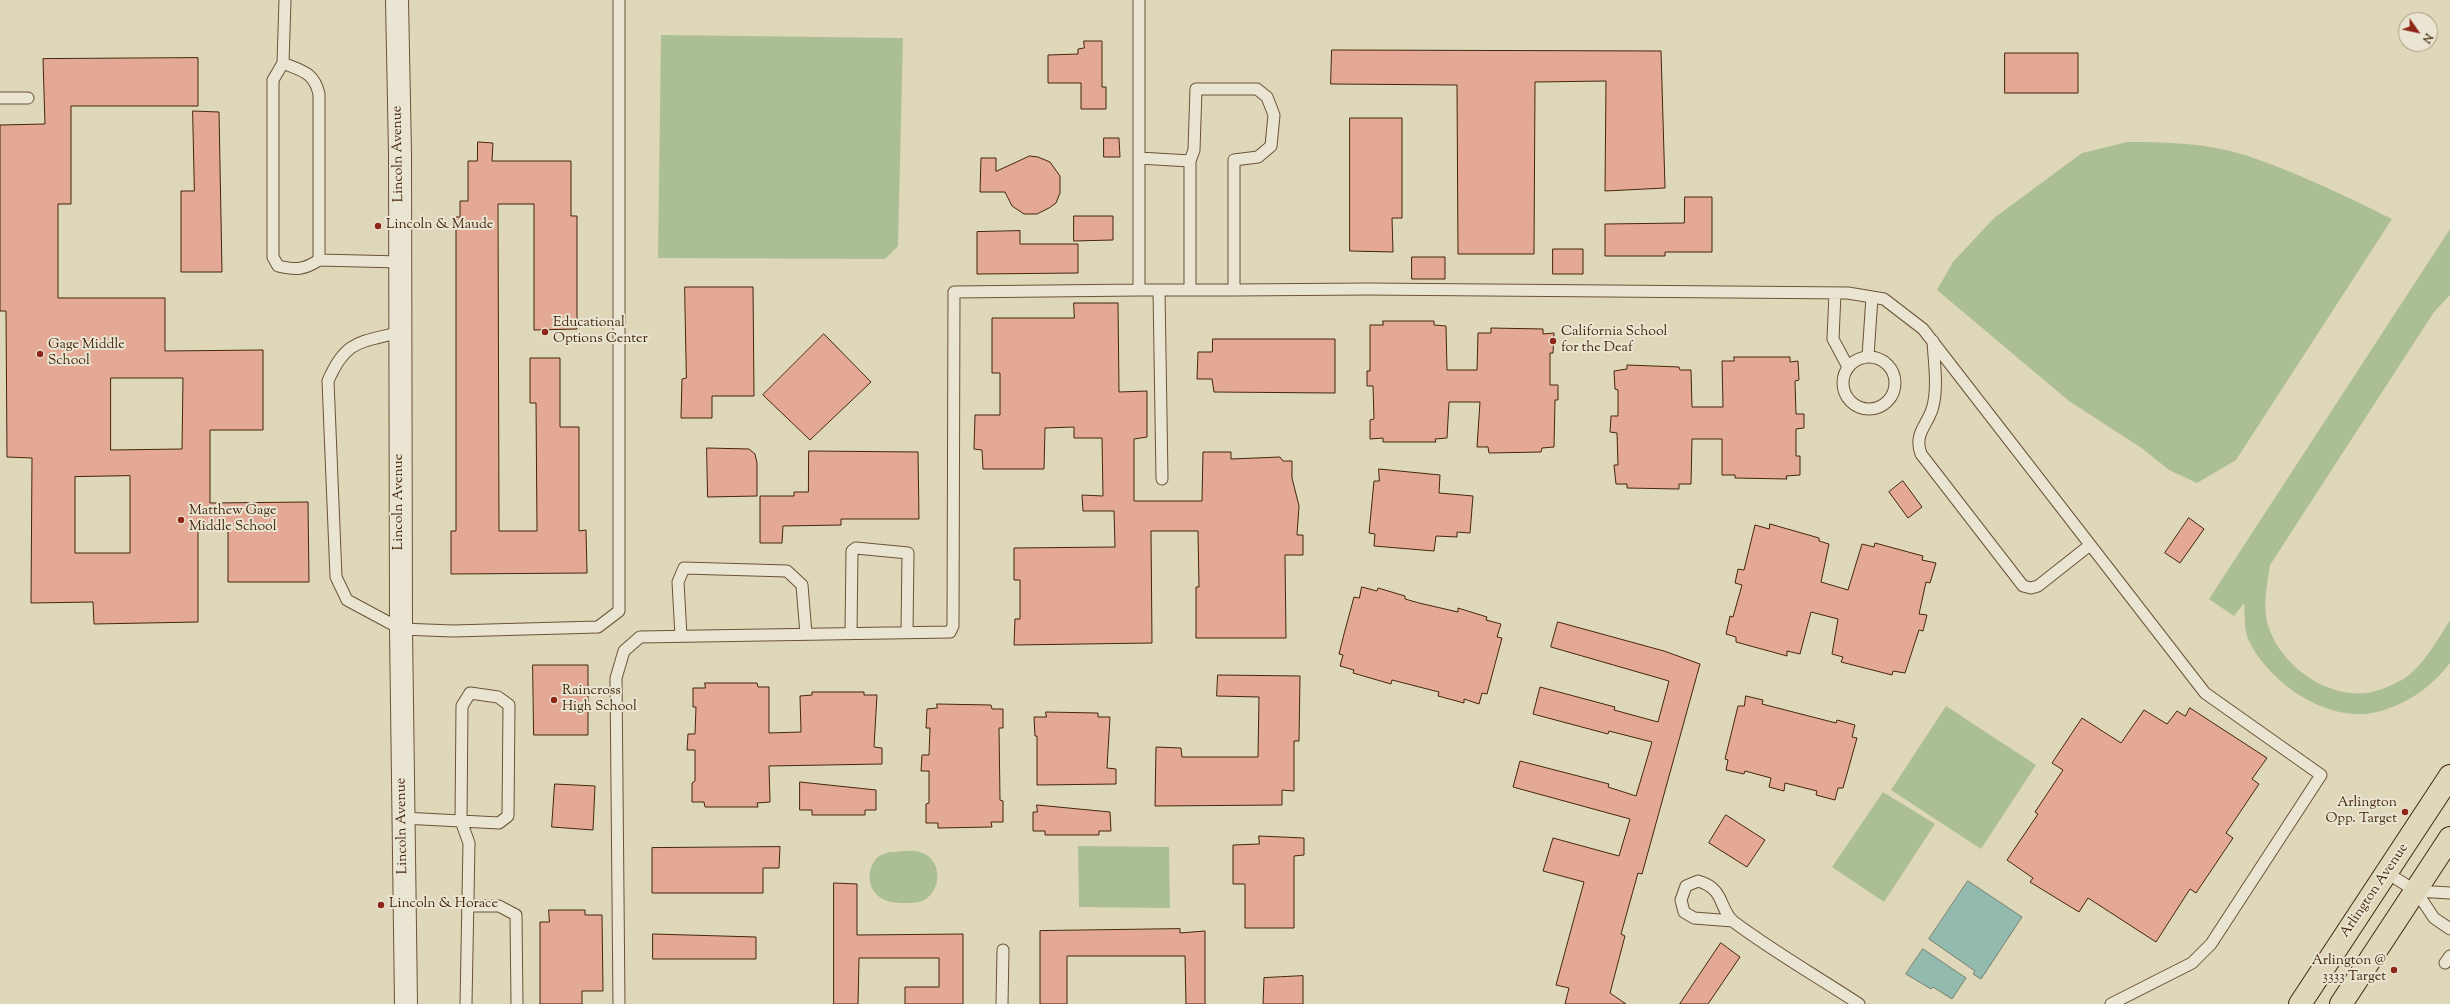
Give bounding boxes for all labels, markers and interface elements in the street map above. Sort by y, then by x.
north arrow [2398,12,2438,52]
text: N [2418,30,2436,46]
street label: Lincoln Avenue [390,106,408,202]
place label: Lincoln & Maude [386,218,493,234]
marker: Lincoln & Maude [373,221,383,231]
place label: Educational Options Center [553,316,648,348]
place label: California School for the Deaf [1561,325,1667,358]
marker: Educational Options Center [540,327,550,337]
marker: California School for the Deaf [1548,336,1558,346]
place label: Gage Middle School [48,338,125,370]
marker: Gage Middle School [35,349,45,359]
street label: Lincoln Avenue [392,454,408,550]
place label: Matthew Gage Middle School [189,504,277,536]
marker: Matthew Gage Middle School [176,515,186,525]
place label: Raincross High School [562,684,637,716]
marker: Raincross High School [549,695,559,705]
street label: Lincoln Avenue [394,778,412,874]
place label: Arlington Opp. Target [2325,796,2397,828]
marker: Arlington Opp. Target [2400,807,2410,817]
street label: Arlington Avenue [2337,841,2413,941]
place label: Lincoln & Horace [389,897,498,913]
marker: Lincoln & Horace [376,900,386,910]
place label: Arlington @ 3333 Target [2312,954,2386,986]
marker: Arlington @ 3333 Target [2389,965,2399,975]

